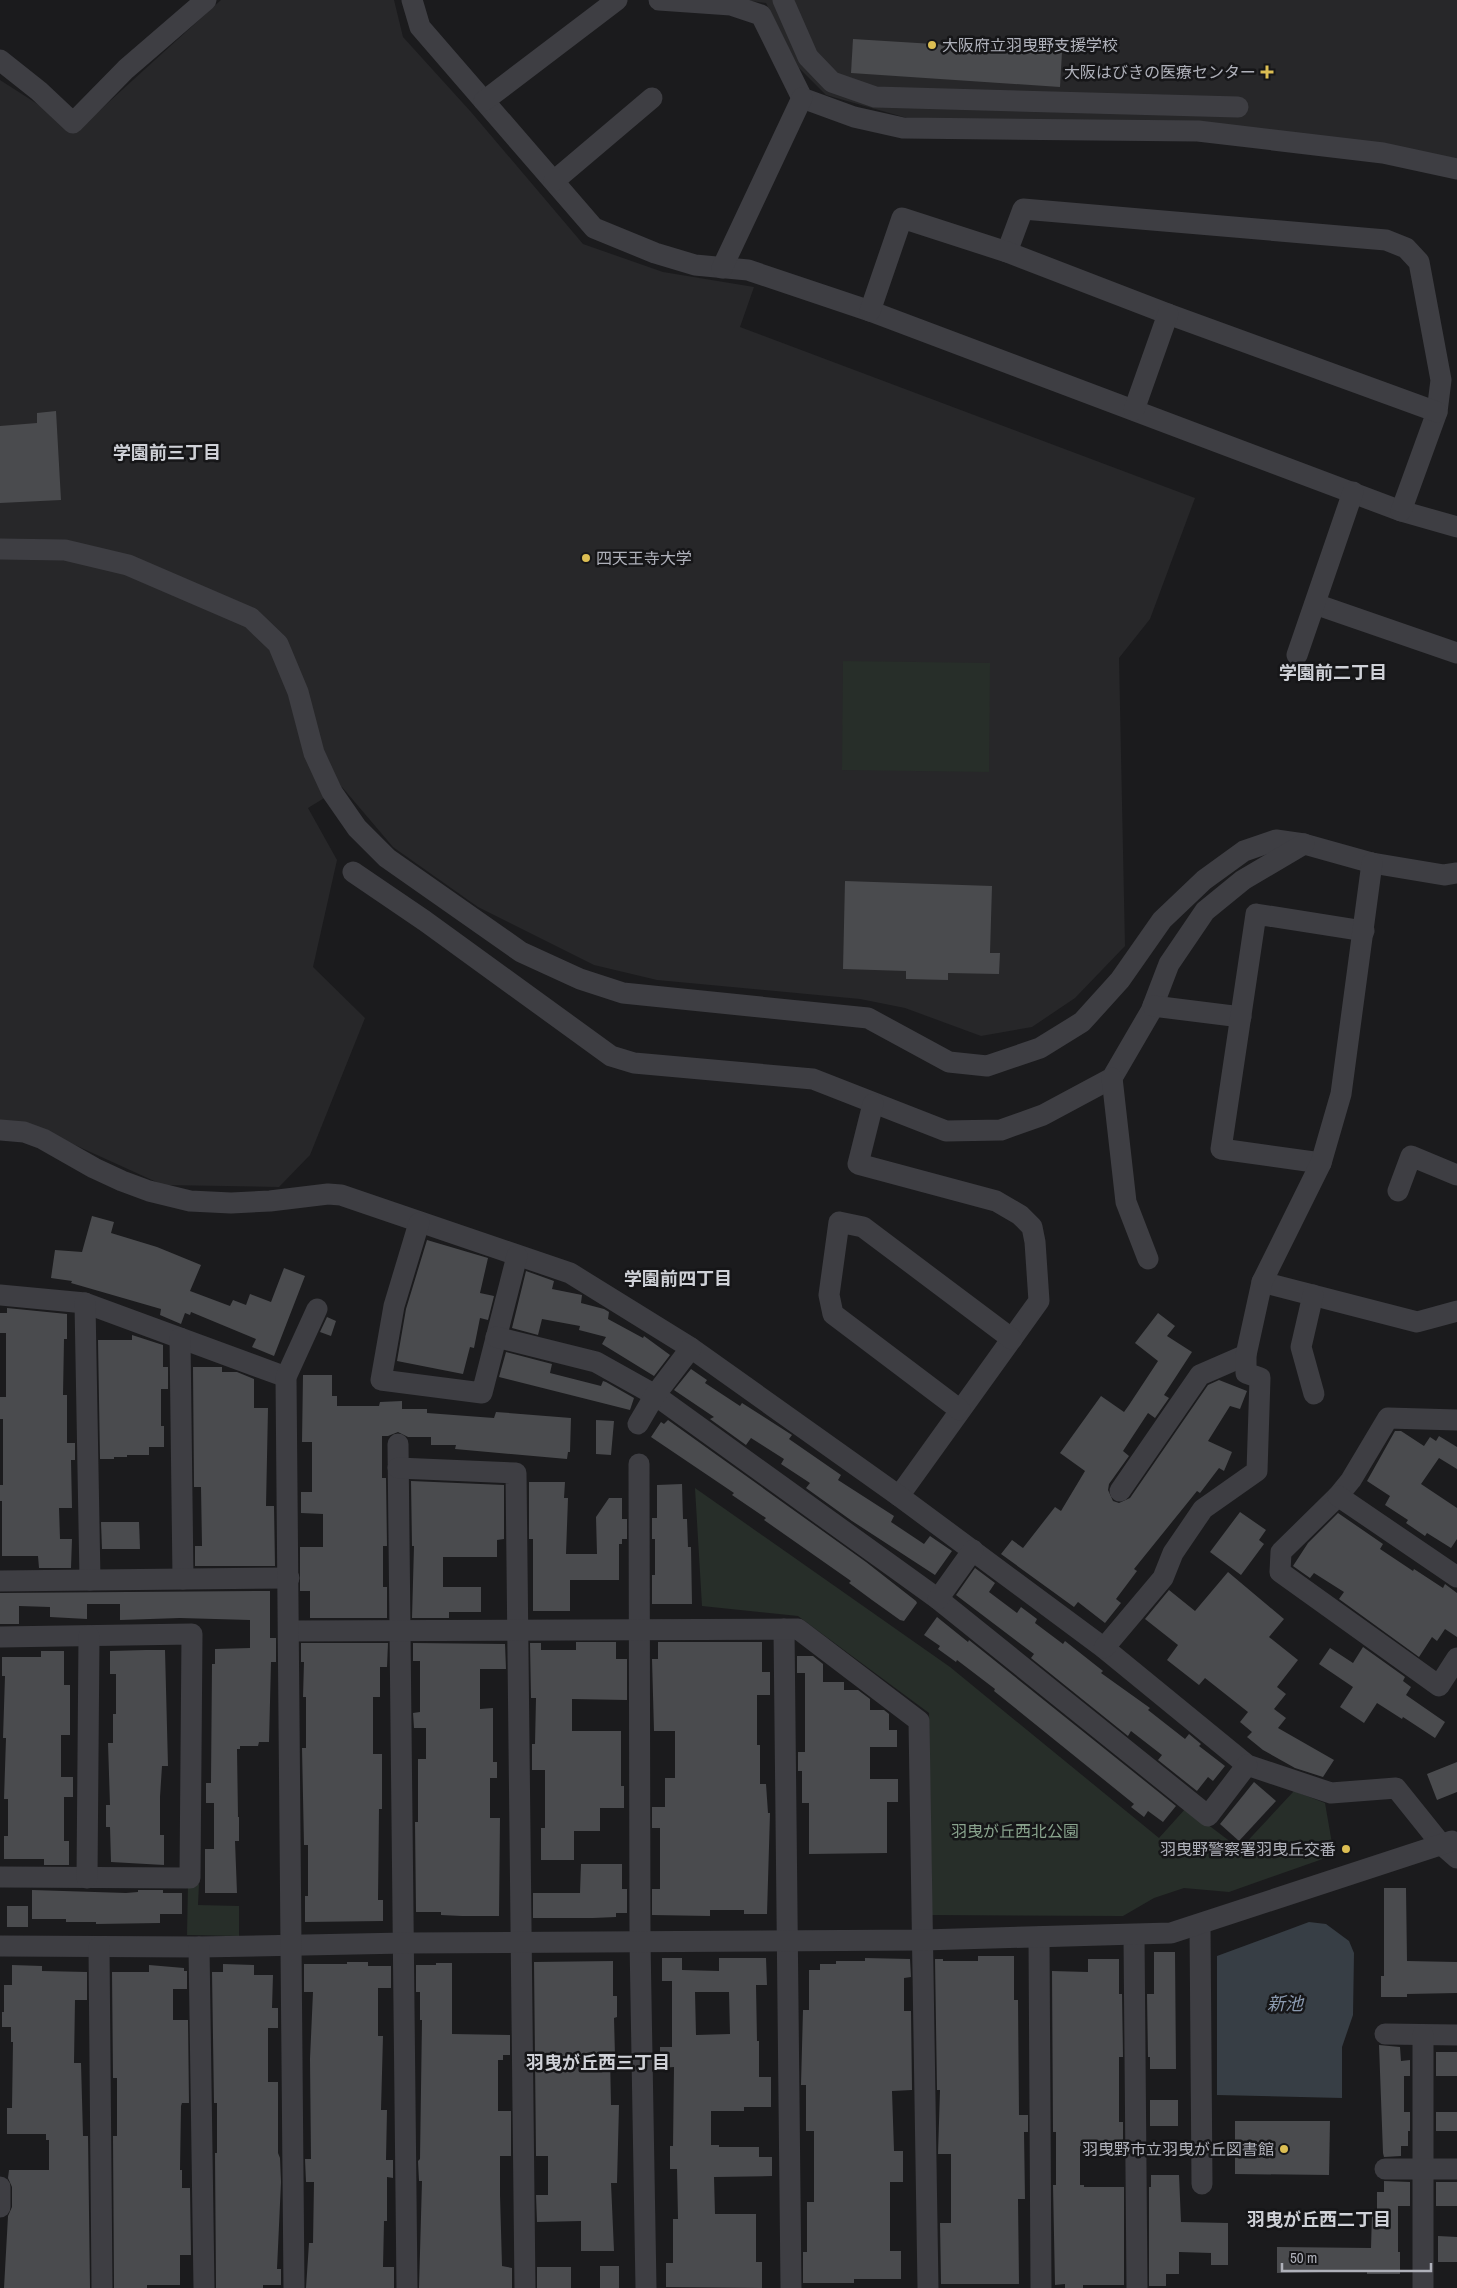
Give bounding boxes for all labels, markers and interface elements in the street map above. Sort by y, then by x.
place label: 大阪府立羽曳野支援学校 [942,34,1118,56]
marker: 大阪府立羽曳野支援学校 [926,39,938,51]
place label: 大阪はびきの医療センター [1064,61,1256,83]
marker: 大阪はびきの医療センター [1260,65,1274,79]
district label: 学園前三丁目 [113,440,221,465]
place label: 四天王寺大学 [596,547,692,569]
marker: 四天王寺大学 [580,552,592,564]
district label: 学園前二丁目 [1279,660,1387,685]
district label: 学園前四丁目 [624,1266,732,1291]
park label: 羽曳が丘西北公園 [951,1820,1079,1842]
place label: 羽曳野警察署羽曳丘交番 [1160,1838,1336,1860]
marker: 羽曳野警察署羽曳丘交番 [1340,1843,1352,1855]
water label: 新池 [1267,1991,1305,2016]
district label: 羽曳が丘西三丁目 [526,2050,670,2075]
place label: 羽曳野市立羽曳が丘図書館 [1082,2138,1274,2160]
marker: 羽曳野市立羽曳が丘図書館 [1278,2143,1290,2155]
district label: 羽曳が丘西二丁目 [1247,2207,1391,2232]
scale bar [1282,2240,1431,2272]
text: 50 m [1290,2247,1317,2268]

